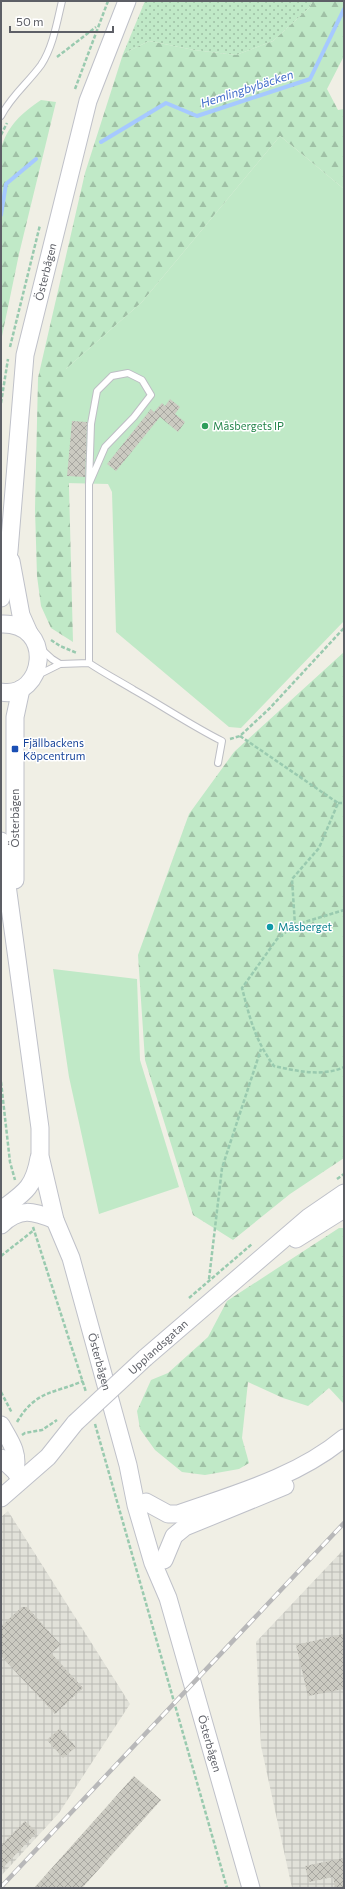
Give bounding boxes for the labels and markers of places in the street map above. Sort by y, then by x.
place label: Måsbergets IP [213,419,284,432]
marker: Måsbergets IP [200,421,210,431]
place label: Fjällbackens Köpcentrum [23,736,85,762]
marker: Fjällbackens Köpcentrum [10,744,20,754]
place label: Måsberget [278,920,332,933]
marker: Måsberget [265,922,275,932]

